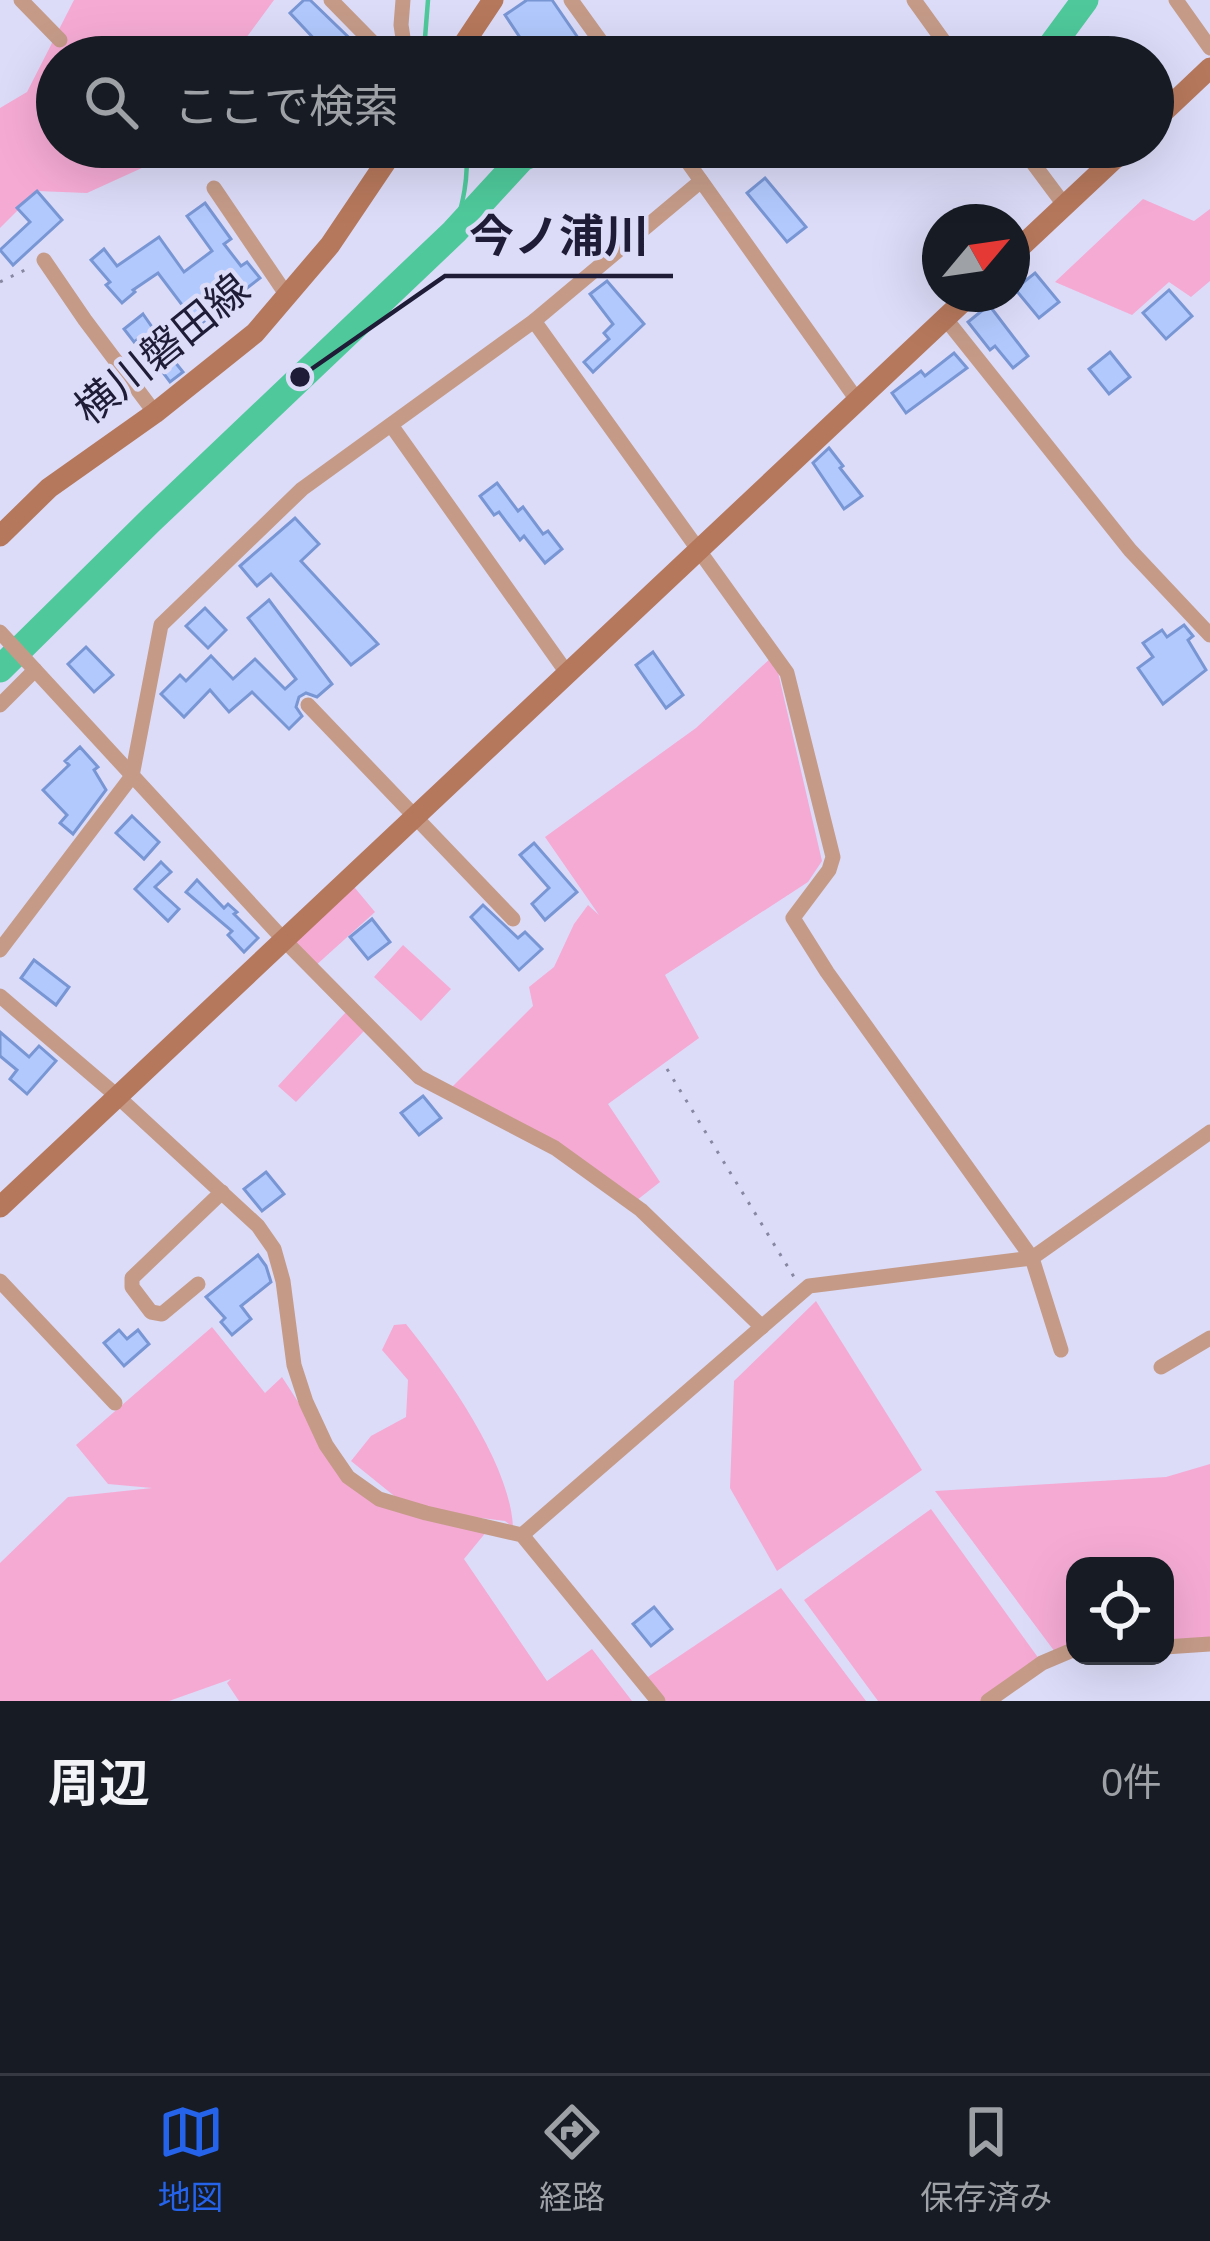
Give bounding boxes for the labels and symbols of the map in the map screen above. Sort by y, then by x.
callout: 今ノ浦川 [445,195,673,276]
north arrow [922,204,1030,312]
text: 今ノ浦川 [469,211,649,262]
street label: 横川磐田線 [66,265,258,433]

